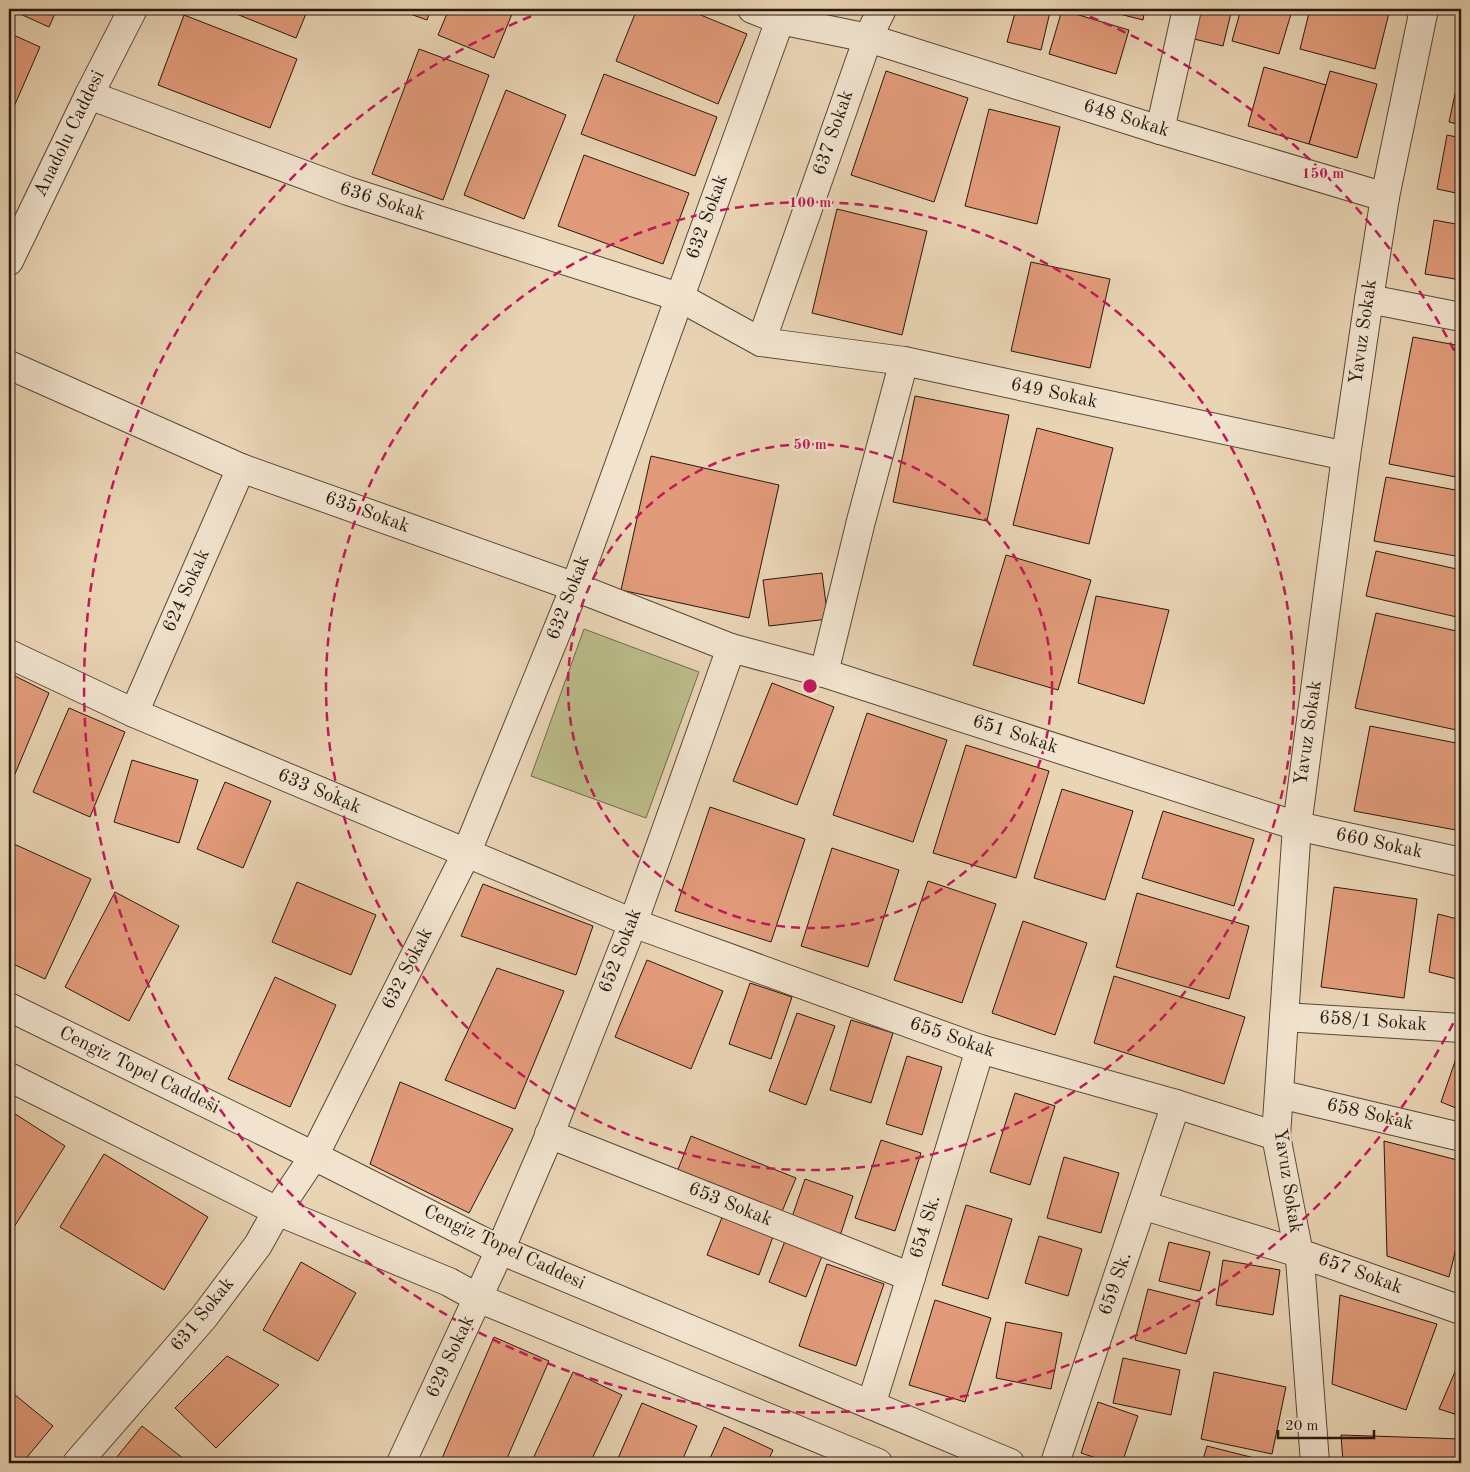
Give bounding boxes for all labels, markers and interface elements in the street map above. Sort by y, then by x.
street label: Anadolu Caddesi [31,68,109,200]
street label: 637 Sokak [811,88,857,178]
street label: 648 Sokak [1081,97,1171,141]
text: 150 m [1302,167,1344,182]
street label: 632 Sokak [684,172,732,262]
street label: 636 Sokak [337,179,427,225]
text: 100 m [789,196,831,211]
street label: Yavuz Sokak [1347,278,1381,386]
street label: 649 Sokak [1009,375,1099,413]
text: 50 m [793,438,827,453]
street label: 635 Sokak [322,489,412,537]
street label: 624 Sokak [160,546,214,635]
street label: 632 Sokak [544,553,594,643]
centre of rings [801,677,819,695]
street label: Yavuz Sokak [1292,679,1326,787]
street label: 651 Sokak [970,712,1060,758]
street label: 633 Sokak [274,766,364,818]
street label: 660 Sokak [1334,825,1424,863]
street label: 652 Sokak [596,906,646,996]
street label: 632 Sokak [379,925,437,1013]
street label: 658/1 Sokak [1318,1009,1428,1035]
street label: 655 Sokak [907,1015,997,1061]
street label: Cengiz Topel Caddesi [56,1024,222,1118]
street label: 658 Sokak [1325,1096,1415,1134]
street label: Yavuz Sokak [1269,1127,1305,1235]
street label: 653 Sokak [685,1180,775,1230]
street label: 654 Sk. [907,1193,945,1261]
street label: Cengiz Topel Caddesi [420,1202,588,1294]
street label: 659 Sk. [1096,1250,1136,1318]
street label: 657 Sokak [1315,1250,1405,1298]
street label: 631 Sokak [168,1274,238,1355]
street label: 629 Sokak [424,1313,478,1401]
scale bar [1278,1407,1374,1439]
text: 20 m [1285,1419,1319,1434]

